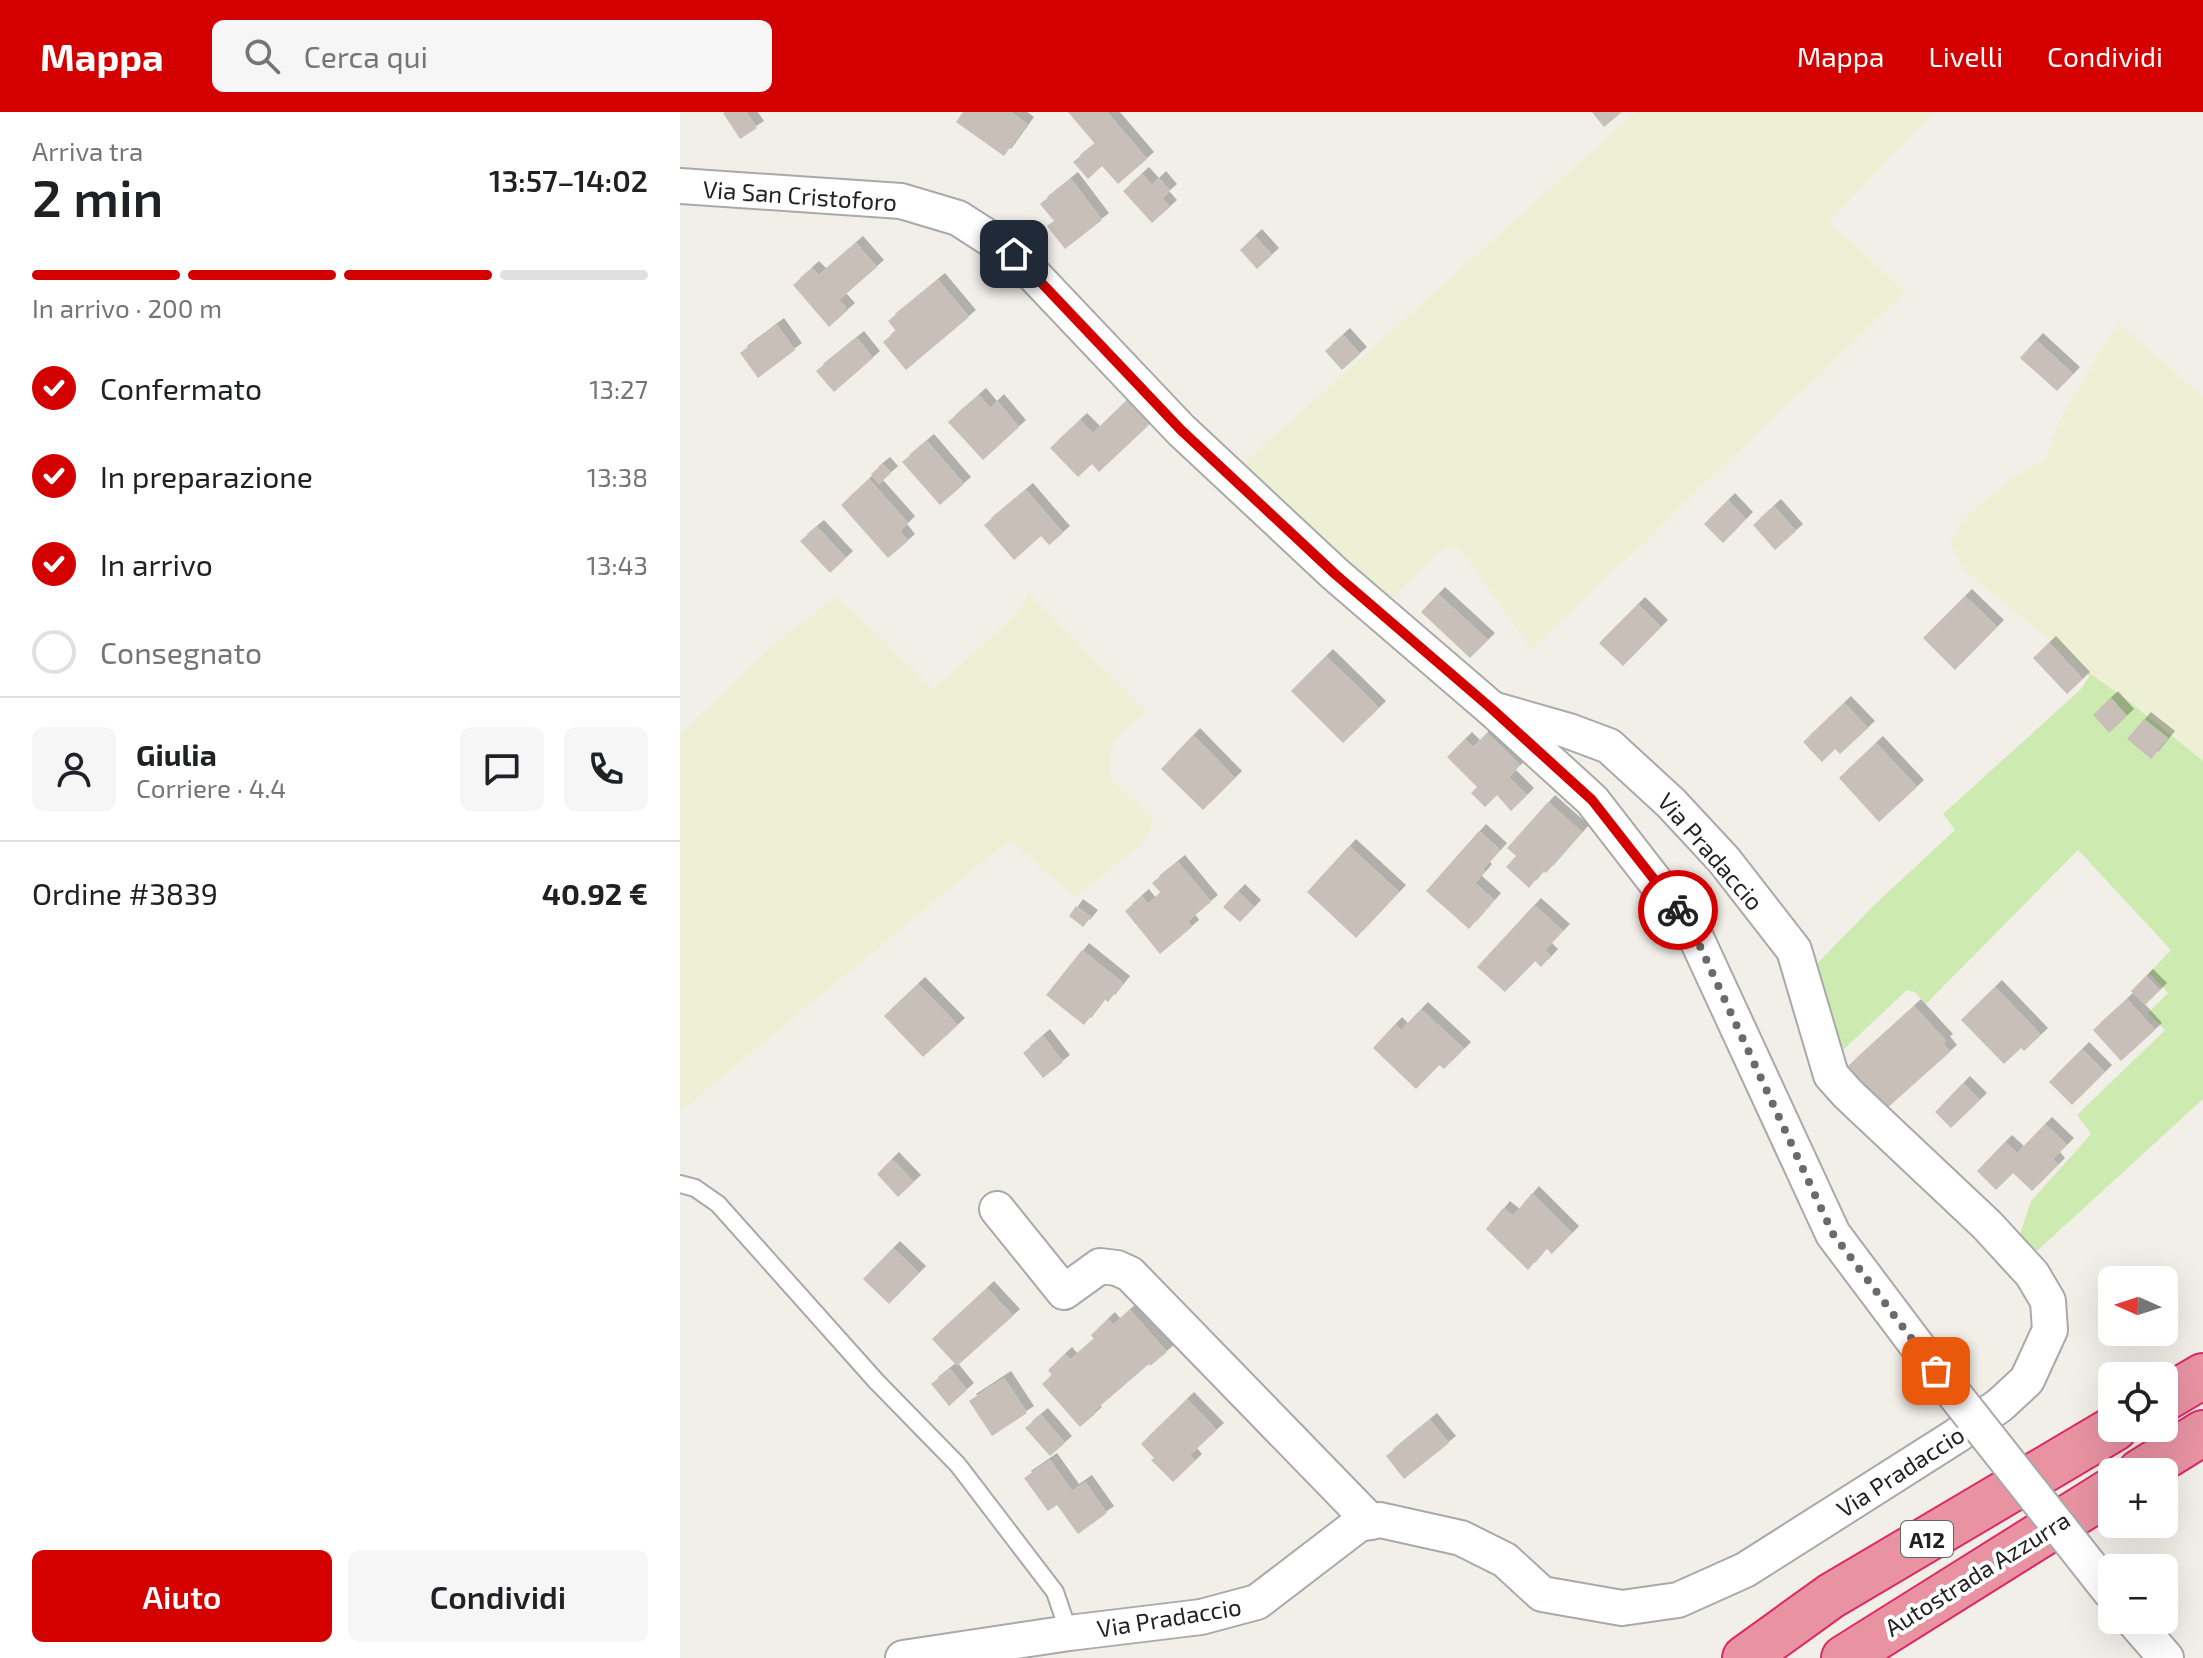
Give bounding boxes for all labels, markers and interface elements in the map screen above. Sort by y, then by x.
search box [212,20,772,92]
text: Mappa [40,33,164,79]
icon: search [240,34,284,78]
text: Cerca qui [304,38,428,74]
text: Mappa [1797,39,1884,73]
text: Livelli [1928,39,2003,73]
text: Condividi [2047,39,2163,73]
text: Arriva tra [32,135,143,166]
text: 13:57–14:02 [489,162,648,198]
text: 2 min [32,165,163,227]
street label: Via San Cristoforo [702,174,898,216]
pin [980,220,1048,288]
icon: home [992,232,1036,276]
text: In arrivo · 200 m [32,292,222,323]
icon: check [32,366,76,410]
text: Confermato [100,370,262,406]
text: 13:27 [589,373,648,404]
icon: check [32,454,76,498]
text: In preparazione [100,458,313,494]
text: 13:38 [587,461,648,492]
icon: check [32,542,76,586]
text: In arrivo [100,546,213,582]
text: 13:43 [587,549,648,580]
text: Consegnato [100,634,262,670]
button: person [32,727,116,811]
button: chat [460,727,544,811]
button: phone [564,727,648,811]
text: Giulia [136,736,217,772]
text: Corriere · 4.4 [136,772,286,803]
street label: Via Pradaccio [1652,786,1770,916]
courier [1638,870,1718,950]
text: Ordine #3839 [32,875,218,911]
text: 40.92 € [542,875,648,911]
icon: bike [1656,888,1700,932]
north arrow [2098,1266,2178,1346]
map controls [2098,1266,2178,1634]
pin [1902,1337,1970,1405]
icon: bag [1914,1349,1958,1393]
button: locate [2098,1362,2178,1442]
street label: Via Pradaccio [1831,1419,1969,1523]
button: + [2098,1458,2178,1538]
street label: Autostrada Azzurra [1879,1504,2075,1642]
road number: A12 [1901,1521,1953,1557]
button: Aiuto [32,1550,332,1642]
button: Condividi [348,1550,648,1642]
button: − [2098,1554,2178,1634]
street label: Via Pradaccio [1095,1591,1243,1643]

